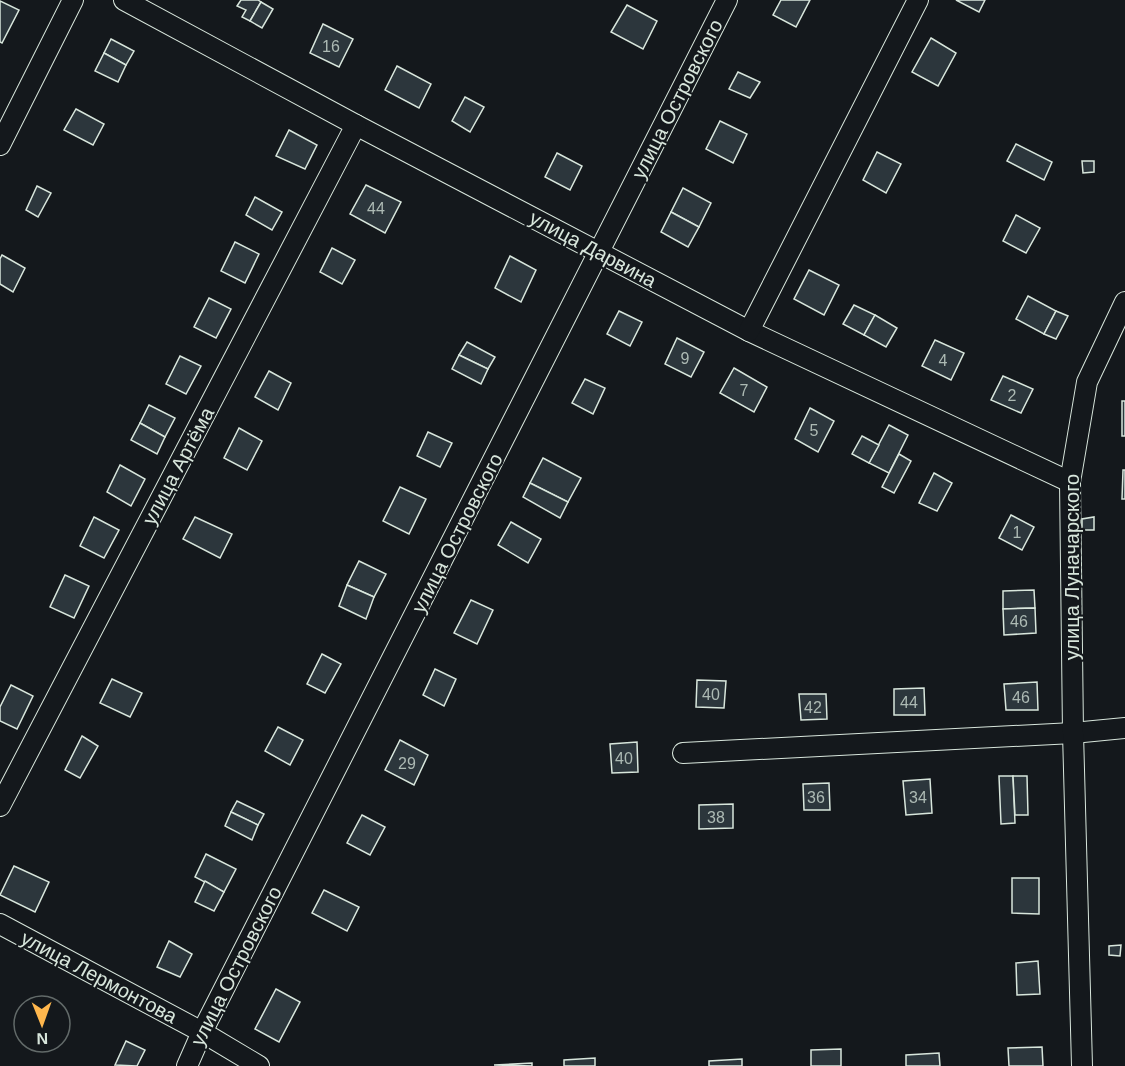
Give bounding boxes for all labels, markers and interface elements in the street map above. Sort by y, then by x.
street label: улица Островского [627,16,727,182]
house number: 16 [322,38,340,55]
house number: 44 [367,200,385,217]
street label: улица Дарвина [526,206,661,292]
house number: 9 [681,350,690,367]
house number: 4 [939,352,948,369]
house number: 7 [740,382,749,399]
house number: 2 [1008,387,1017,404]
street label: улица Артёма [138,403,219,528]
house number: 5 [810,422,819,439]
street label: улица Островского [407,450,507,616]
street label: улица Луначарского [1061,474,1083,660]
house number: 1 [1013,524,1022,541]
house number: 46 [1010,613,1028,630]
house number: 40 [702,686,720,703]
house number: 46 [1012,689,1030,706]
house number: 44 [900,694,918,711]
house number: 42 [804,699,822,716]
house number: 40 [615,750,633,767]
house number: 29 [398,755,416,772]
house number: 36 [807,789,825,806]
house number: 34 [909,789,927,806]
house number: 38 [707,809,725,826]
street label: улица Островского [186,883,286,1049]
street label: улица Лермонтова [17,927,181,1028]
north arrow [12,994,72,1054]
text: N [36,1030,48,1047]

